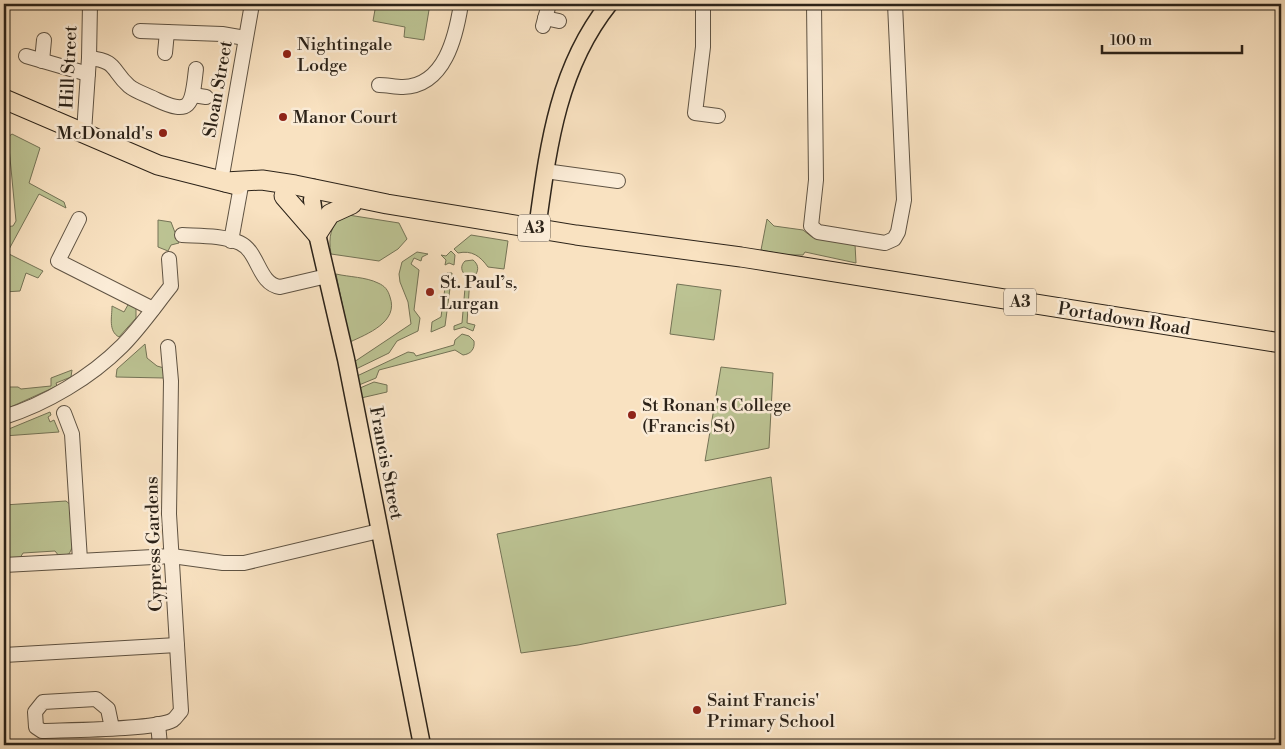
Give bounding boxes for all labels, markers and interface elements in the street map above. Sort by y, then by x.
scale bar [1102,22,1242,54]
street label: Hill Street [55,24,83,109]
text: 100 m [1110,31,1152,50]
place label: Nightingale Lodge [297,33,392,77]
street label: Sloan Street [198,38,238,139]
marker: Nightingale Lodge [281,48,293,60]
place label: Manor Court [293,106,398,129]
marker: Manor Court [277,111,289,123]
place label: McDonald's [57,122,153,145]
marker: McDonald's [157,127,169,139]
road number: A3 [518,214,550,242]
place label: St. Paul’s, Lurgan [440,271,517,315]
marker: St. Paul’s, Lurgan [424,286,436,298]
road number: A3 [1004,288,1036,316]
street label: Portadown Road [1056,297,1193,341]
place label: St Ronan's College (Francis St) [642,394,791,438]
street label: Francis Street [364,405,408,522]
marker: St Ronan's College (Francis St) [626,409,638,421]
street label: Cypress Gardens [140,476,168,612]
place label: Saint Francis' Primary School [707,689,835,733]
marker: Saint Francis' Primary School [691,704,703,716]

